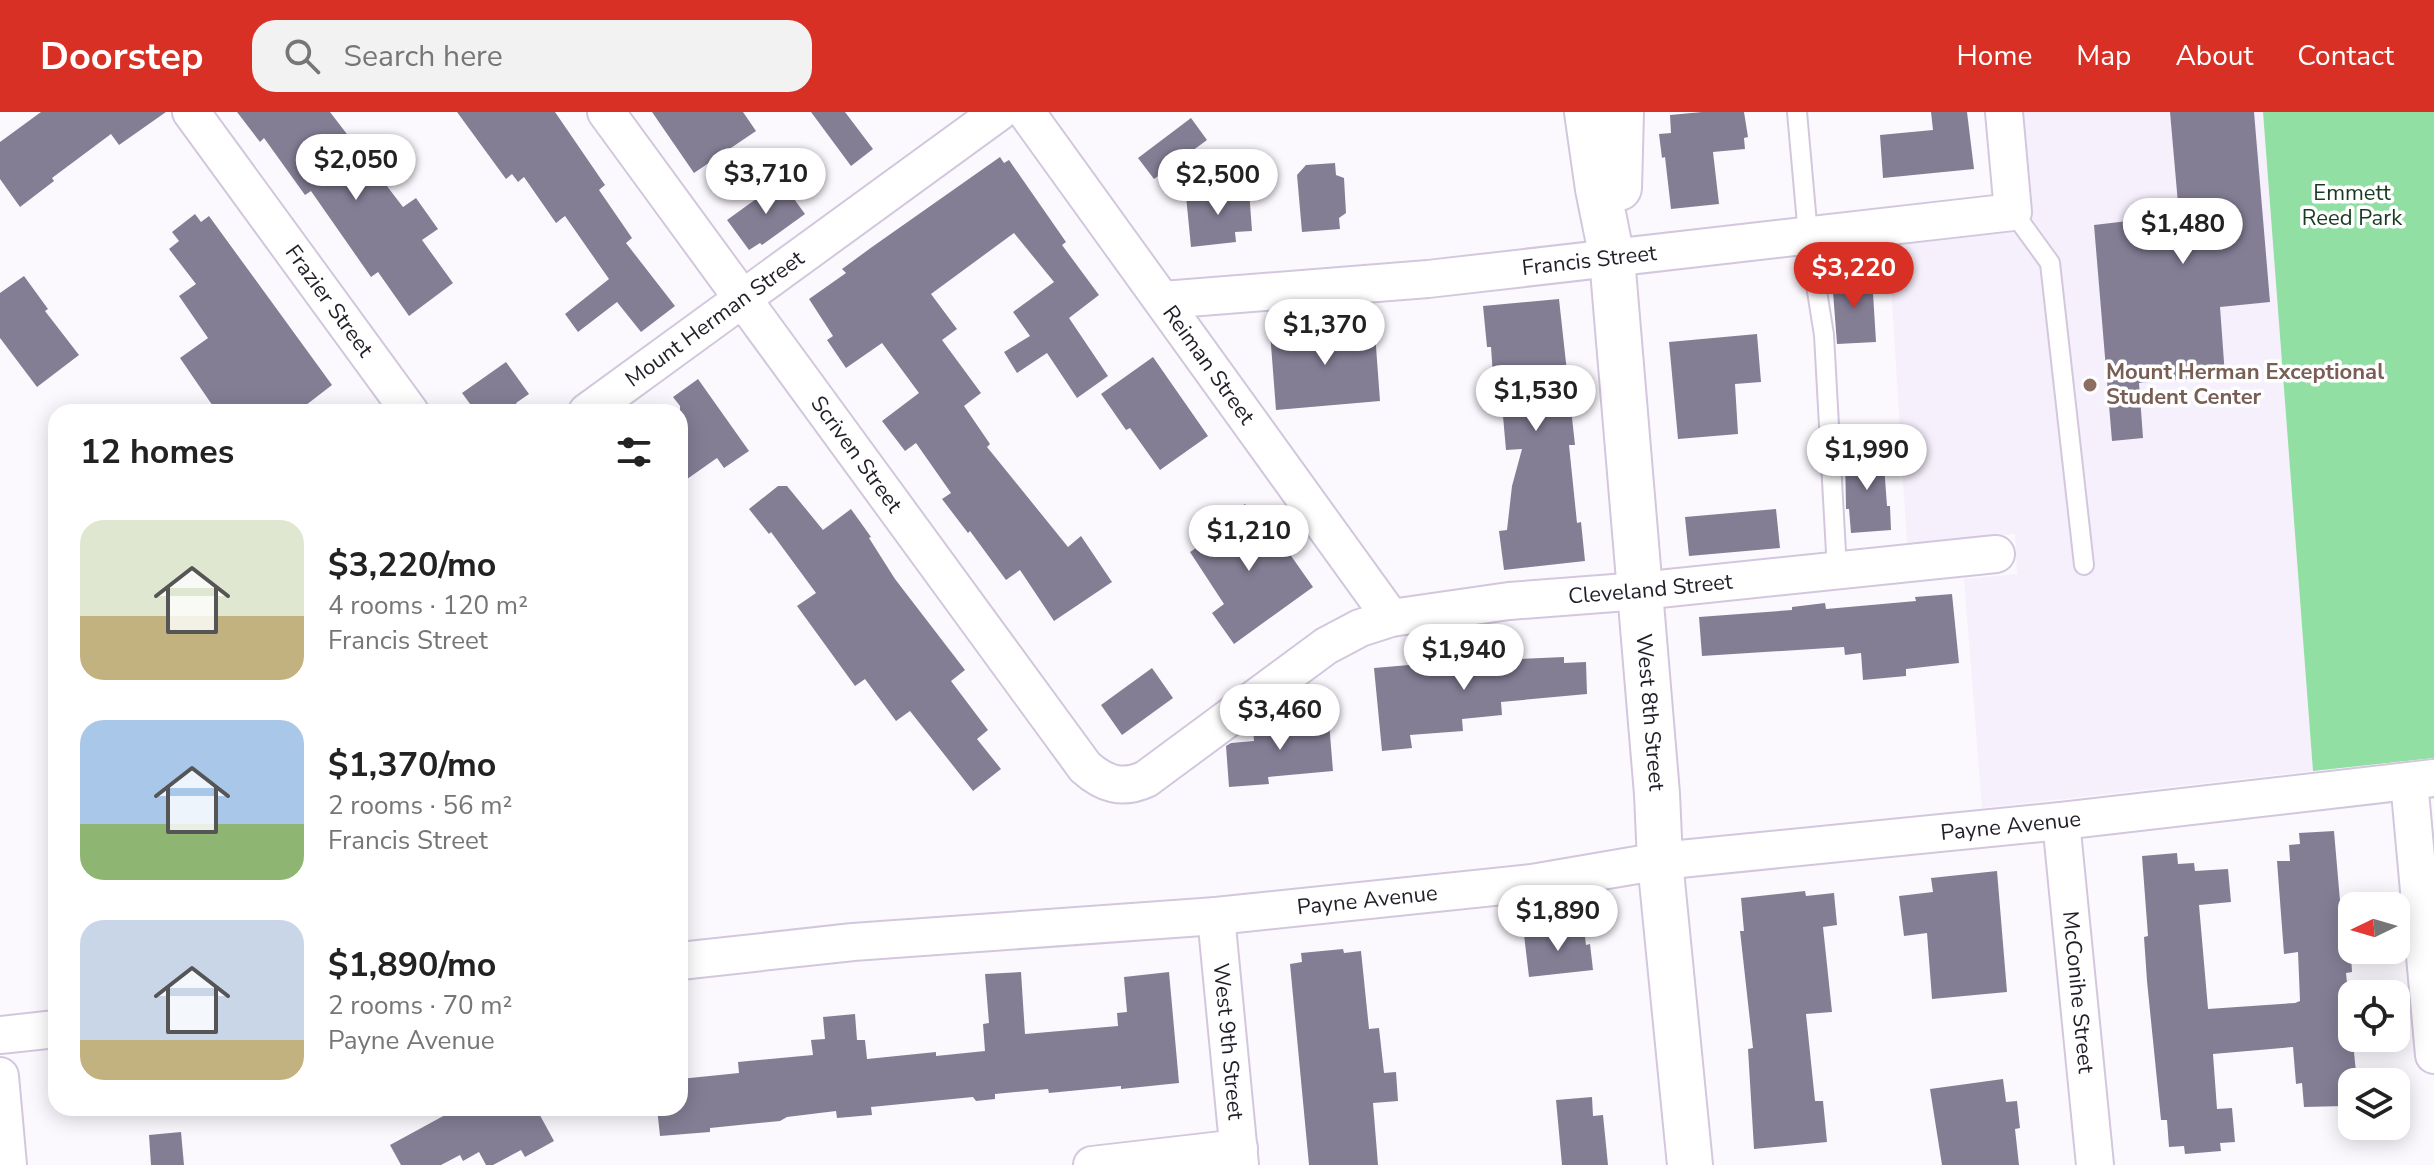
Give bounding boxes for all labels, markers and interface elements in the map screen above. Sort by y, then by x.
search box [252,20,812,92]
text: Doorstep [40,31,204,82]
icon: search [280,34,324,78]
text: Search here [344,36,503,77]
text: Home [1957,37,2032,75]
text: Map [2076,37,2131,75]
text: About [2175,37,2253,75]
text: Contact [2297,37,2394,75]
pin: $2,050 [291,134,421,202]
text: $2,050 [314,142,398,177]
pin: $3,710 [701,148,831,216]
pin: $2,500 [1153,149,1283,217]
text: $3,710 [724,156,808,191]
text: $2,500 [1176,157,1260,192]
park label: Emmett Reed Park [2302,178,2403,233]
pin: $1,480 [2118,198,2248,266]
text: $1,480 [2141,206,2225,241]
street label: Francis Street [1520,238,1658,283]
street label: Frazier Street [278,239,380,363]
pin: $3,220 [1789,242,1919,310]
street label: Mount Herman Street [619,244,810,394]
text: $3,220 [1812,250,1896,285]
street label: Reiman Street [1155,299,1262,431]
pin: $1,370 [1260,299,1390,367]
text: $1,370 [1283,307,1367,342]
place label: Mount Herman Exceptional Student Center [2106,357,2384,412]
pin: $1,530 [1471,365,1601,433]
text: $1,530 [1494,373,1578,408]
marker: Mount Herman Exceptional Student Center [2081,376,2099,394]
street label: Scriven Street [803,390,909,519]
pin: $1,990 [1802,424,1932,492]
text: 12 homes [80,429,234,475]
icon: filters [612,430,656,474]
text: $1,990 [1825,432,1909,467]
pin: $1,210 [1184,505,1314,573]
text: $1,210 [1207,513,1291,548]
text: $3,220/mo [328,542,496,588]
icon: home [144,552,240,648]
street label: Cleveland Street [1567,566,1734,611]
text: 4 rooms · 120 m² [328,588,528,623]
text: Francis Street [328,623,488,658]
pin: $1,940 [1399,624,1529,692]
text: $1,940 [1422,632,1506,667]
street label: West 8th Street [1629,632,1672,792]
pin: $3,460 [1215,684,1345,752]
text: $3,460 [1238,692,1322,727]
text: $1,370/mo [328,742,496,788]
icon: home [144,752,240,848]
text: 2 rooms · 56 m² [328,788,512,823]
street label: Payne Avenue [1939,804,2083,848]
text: Francis Street [328,823,488,858]
street label: Payne Avenue [1295,878,1439,922]
pin: $1,890 [1493,885,1623,953]
north arrow [2338,892,2410,964]
map controls [2338,892,2410,1140]
text: $1,890 [1516,893,1600,928]
street label: McConihe Street [2055,910,2101,1075]
text: $1,890/mo [328,942,496,988]
icon: home [144,952,240,1048]
street label: West 9th Street [1206,962,1251,1122]
button: locate [2338,980,2410,1052]
text: 2 rooms · 70 m² [328,988,512,1023]
text: Payne Avenue [328,1023,495,1058]
button: layers [2338,1068,2410,1140]

